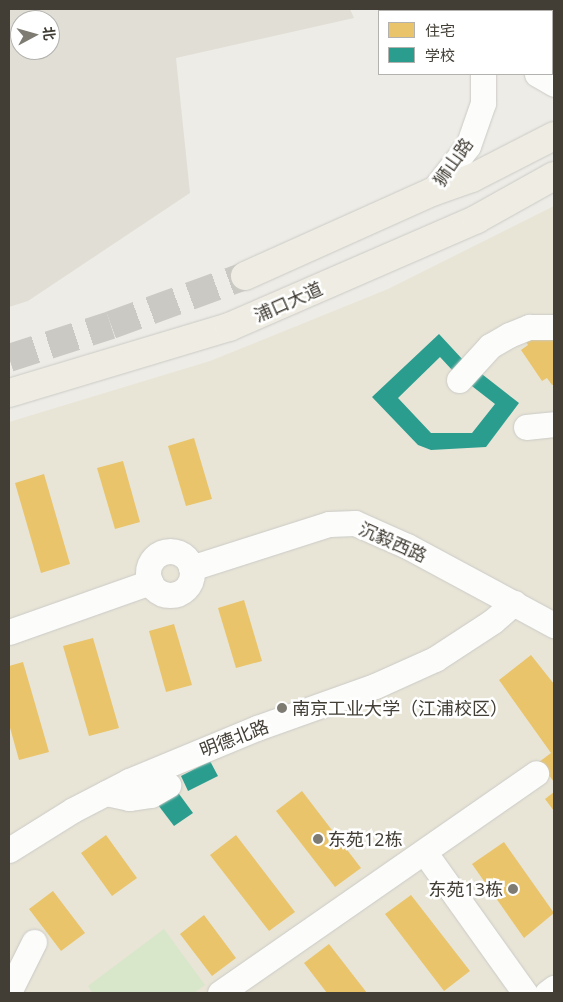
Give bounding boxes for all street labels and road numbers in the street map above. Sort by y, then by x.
street label: 狮山路 [429,134,477,190]
street label: 浦口大道 [251,277,325,327]
street label: 沉毅西路 [356,517,430,567]
street label: 明德北路 [197,715,271,761]

